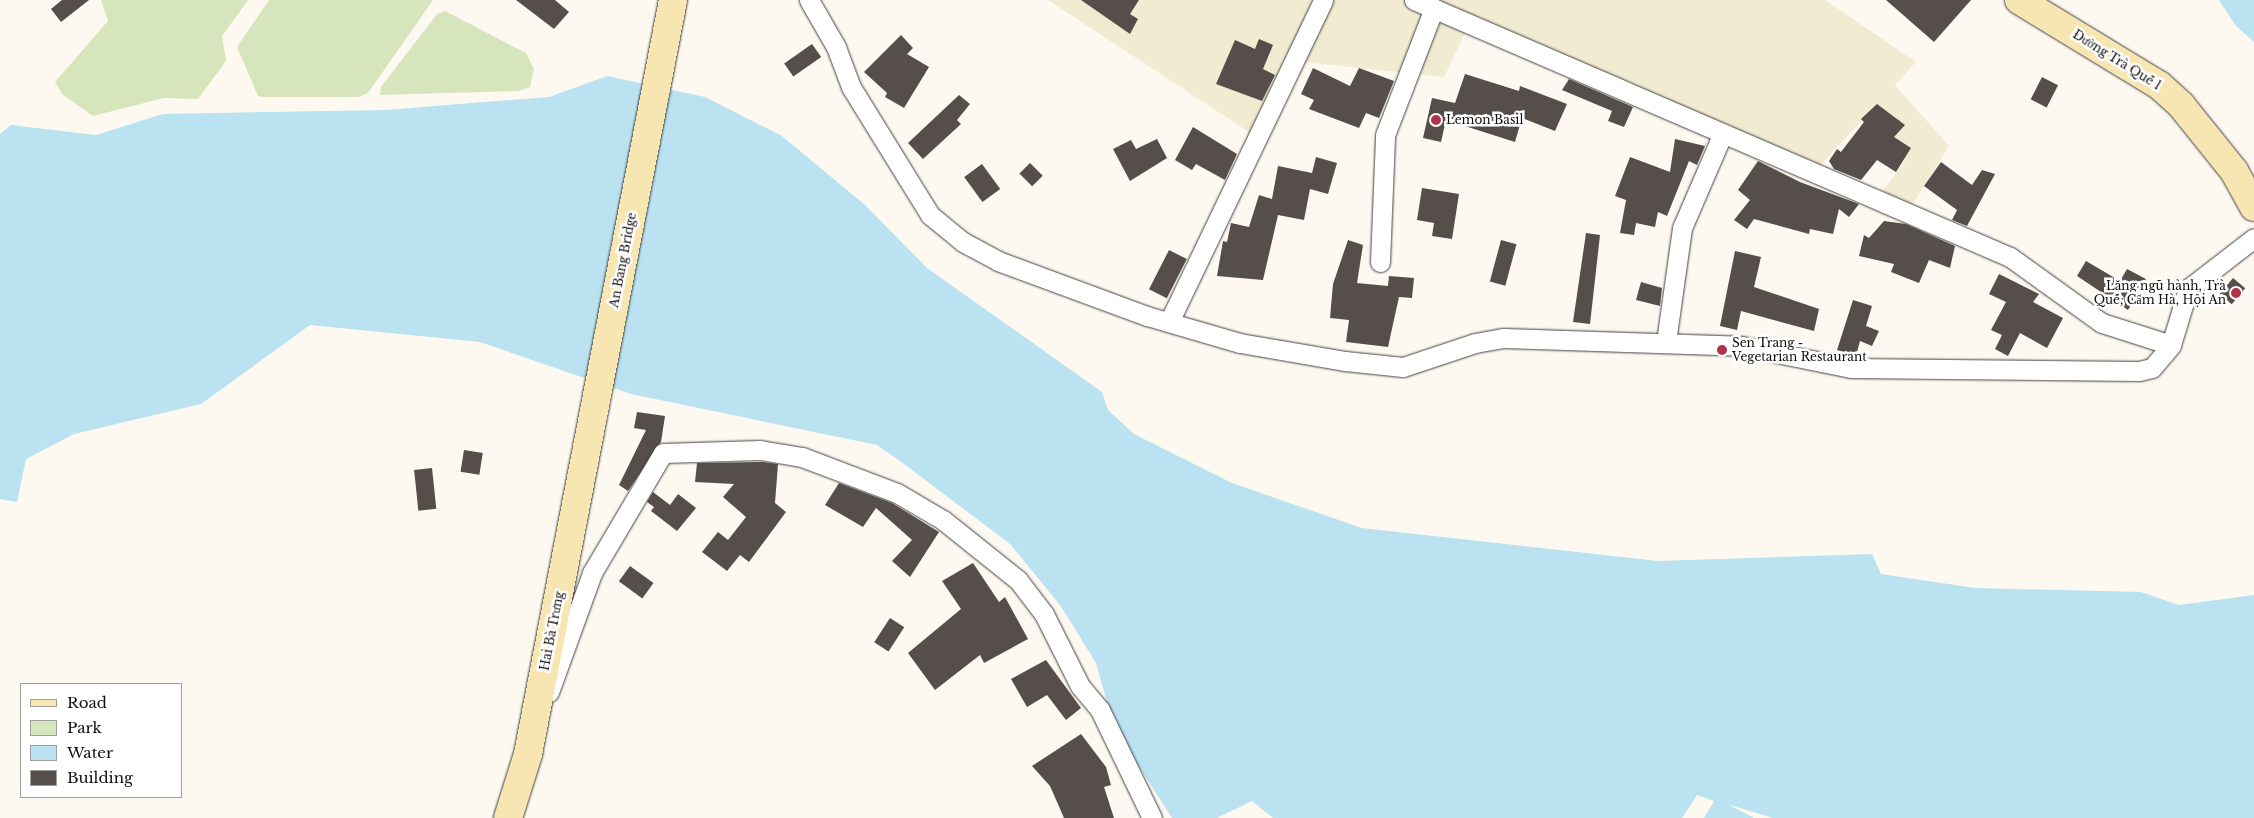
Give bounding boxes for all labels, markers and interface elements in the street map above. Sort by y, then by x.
street label: Đường Trà Quế 1 [2070,27,2164,93]
place label: Lemon Basil [1446,113,1523,127]
marker: Lemon Basil [1430,114,1442,126]
street label: An Bang Bridge [607,211,639,309]
place label: Lăng ngũ hành, Trà Quế, Cẩm Hà, Hội An [2093,279,2226,307]
marker: Lăng ngũ hành, Trà Quế, Cẩm Hà, Hội An [2230,287,2242,299]
place label: Sen Trang - Vegetarian Restaurant [1732,336,1867,364]
marker: Sen Trang - Vegetarian Restaurant [1716,344,1728,356]
street label: Hai Bà Trưng [537,590,567,672]
legend [20,683,182,798]
text: Road [67,693,107,712]
text: Park [67,718,102,737]
text: Water [67,743,113,762]
text: Building [67,768,133,787]

